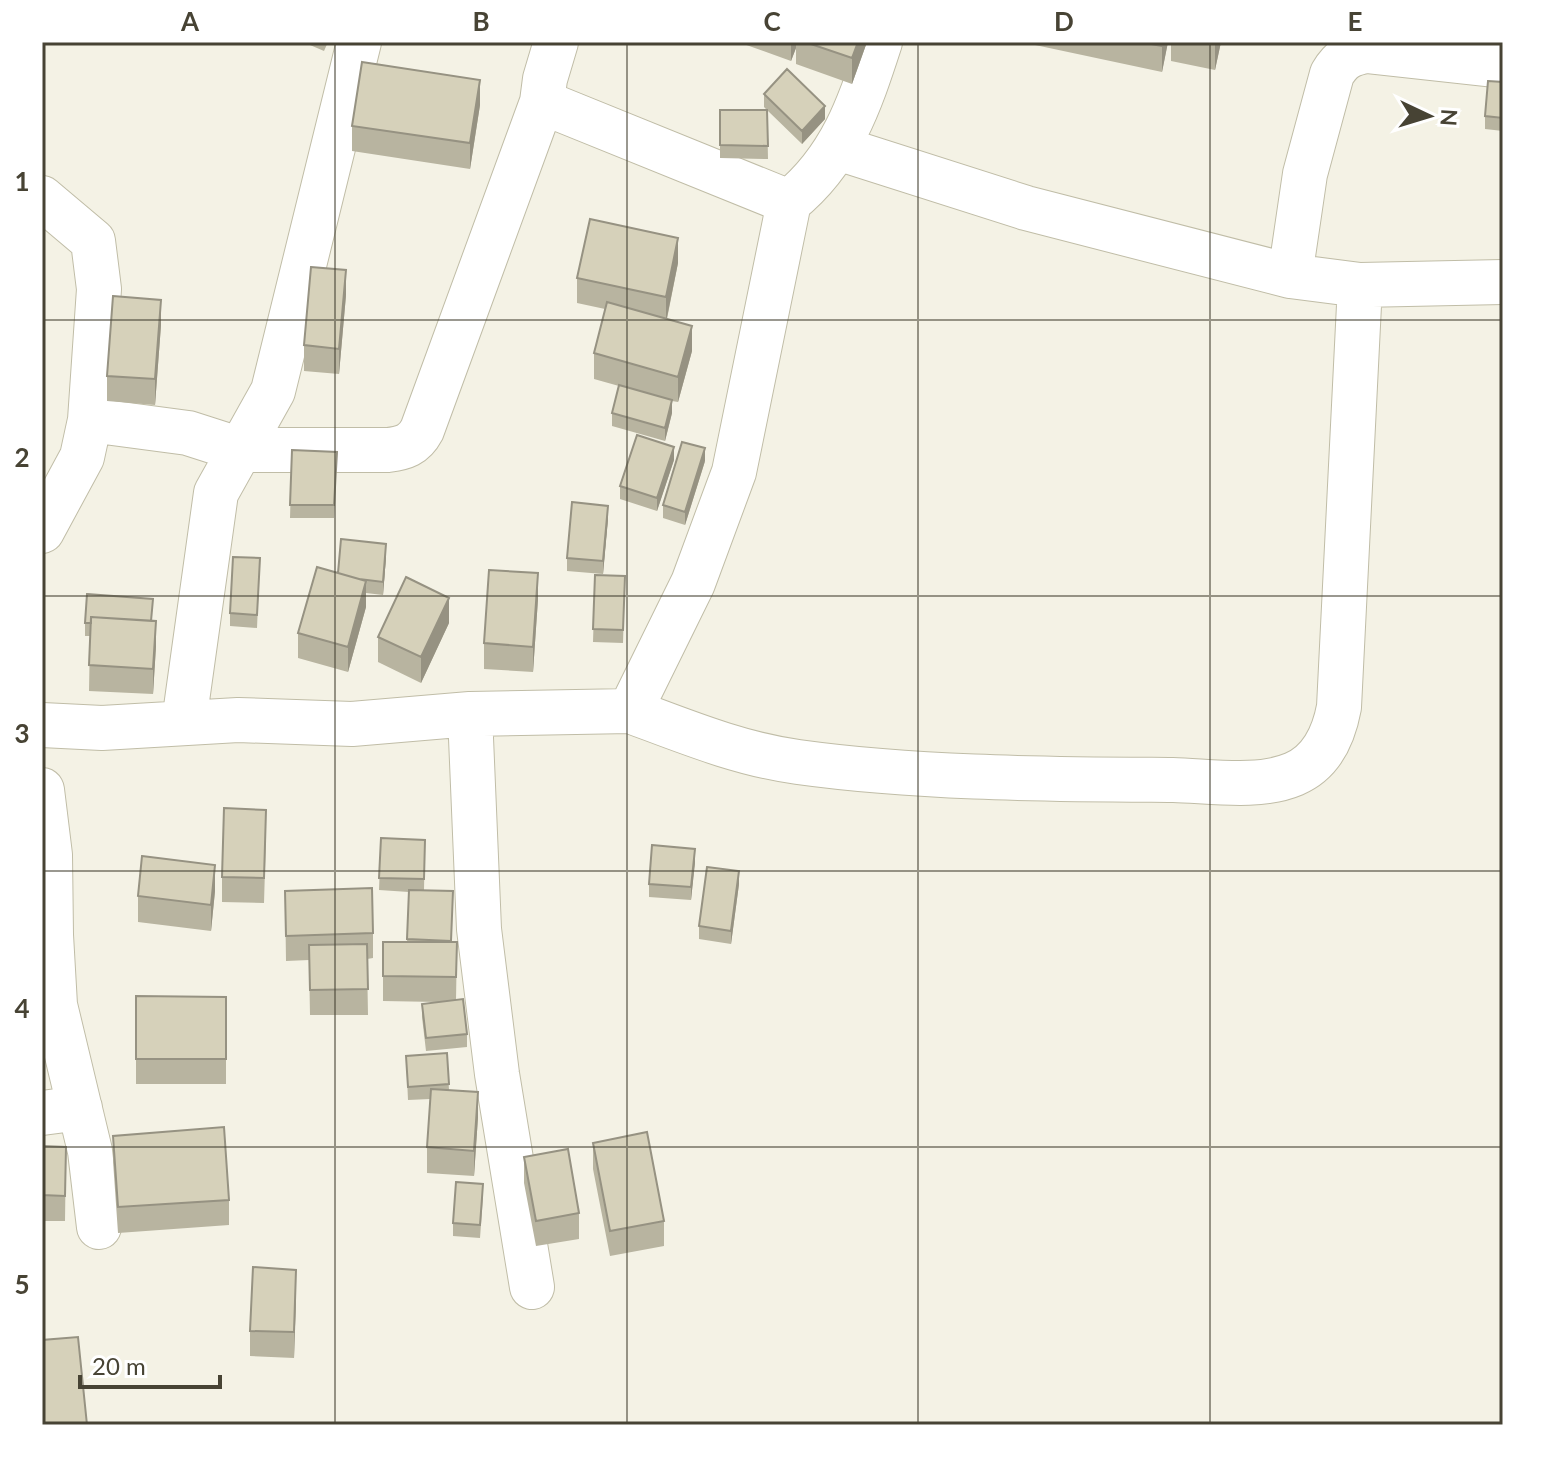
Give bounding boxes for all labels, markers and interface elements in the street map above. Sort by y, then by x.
text: A [180,5,200,37]
text: B [472,5,490,37]
text: C [763,5,781,37]
text: D [1054,5,1074,37]
text: E [1348,5,1362,37]
north arrow [1389,76,1469,156]
text: N [1435,108,1464,127]
text: 1 [14,165,30,197]
text: 2 [14,441,30,473]
text: 3 [14,717,30,749]
text: 4 [14,992,30,1024]
text: 5 [14,1268,30,1300]
scale bar [80,1339,220,1389]
text: 20 m [92,1351,146,1380]

